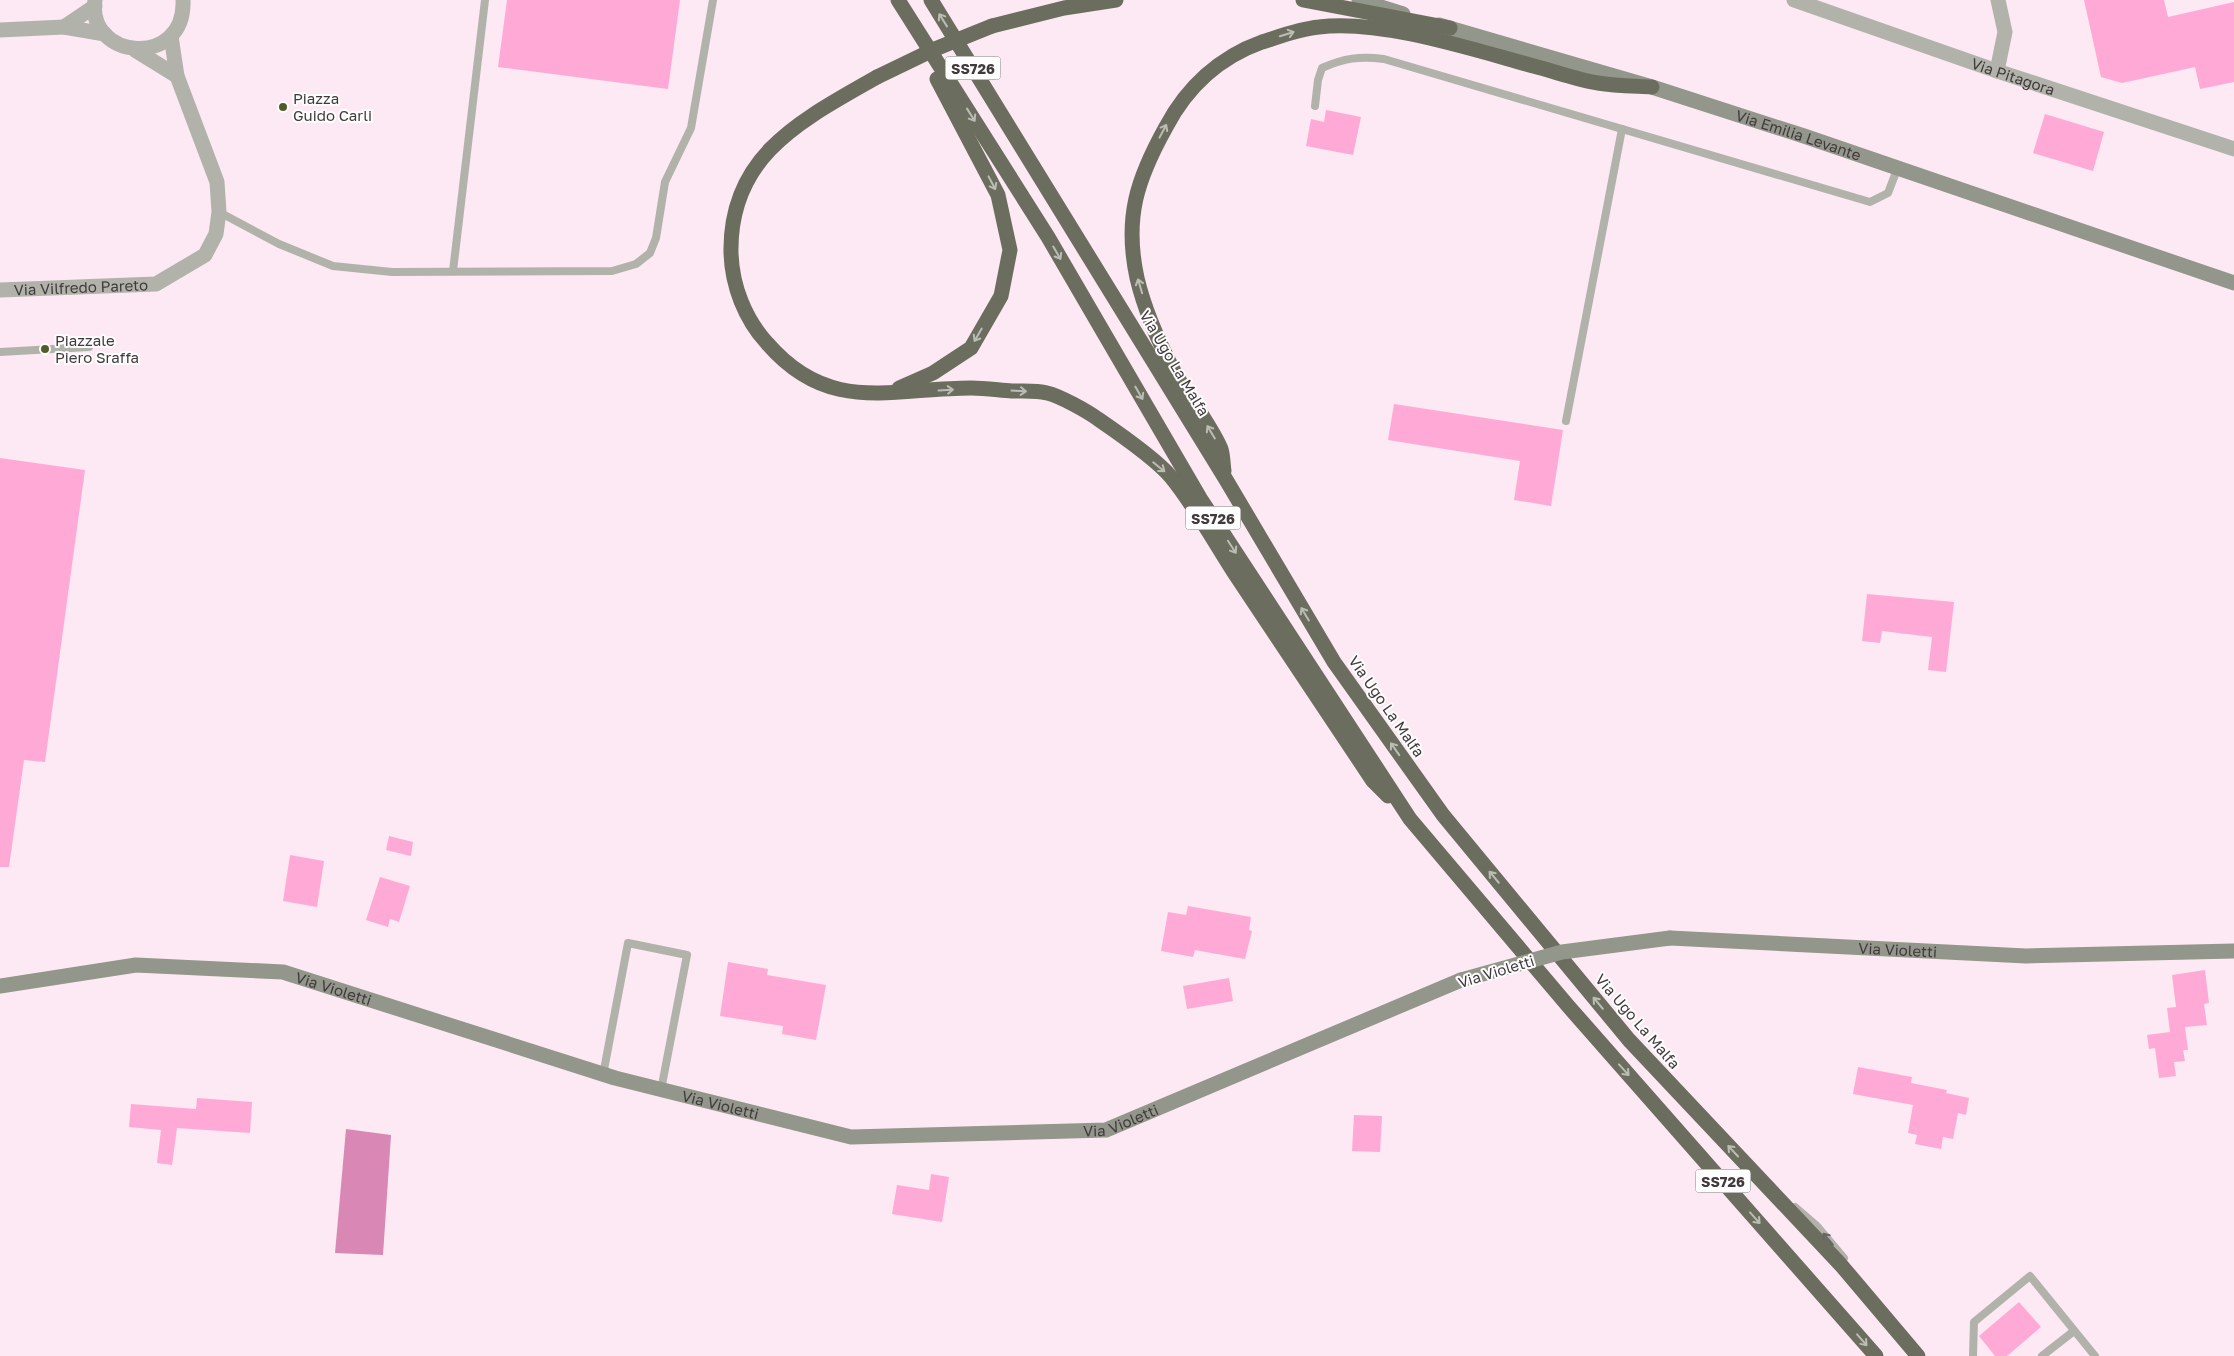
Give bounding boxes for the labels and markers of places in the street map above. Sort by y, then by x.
place label: Piazza Guido Carli [293,89,372,124]
marker: Piazza Guido Carli [277,101,289,113]
place label: Piazzale Piero Sraffa [55,331,139,366]
marker: Piazzale Piero Sraffa [39,343,51,355]

